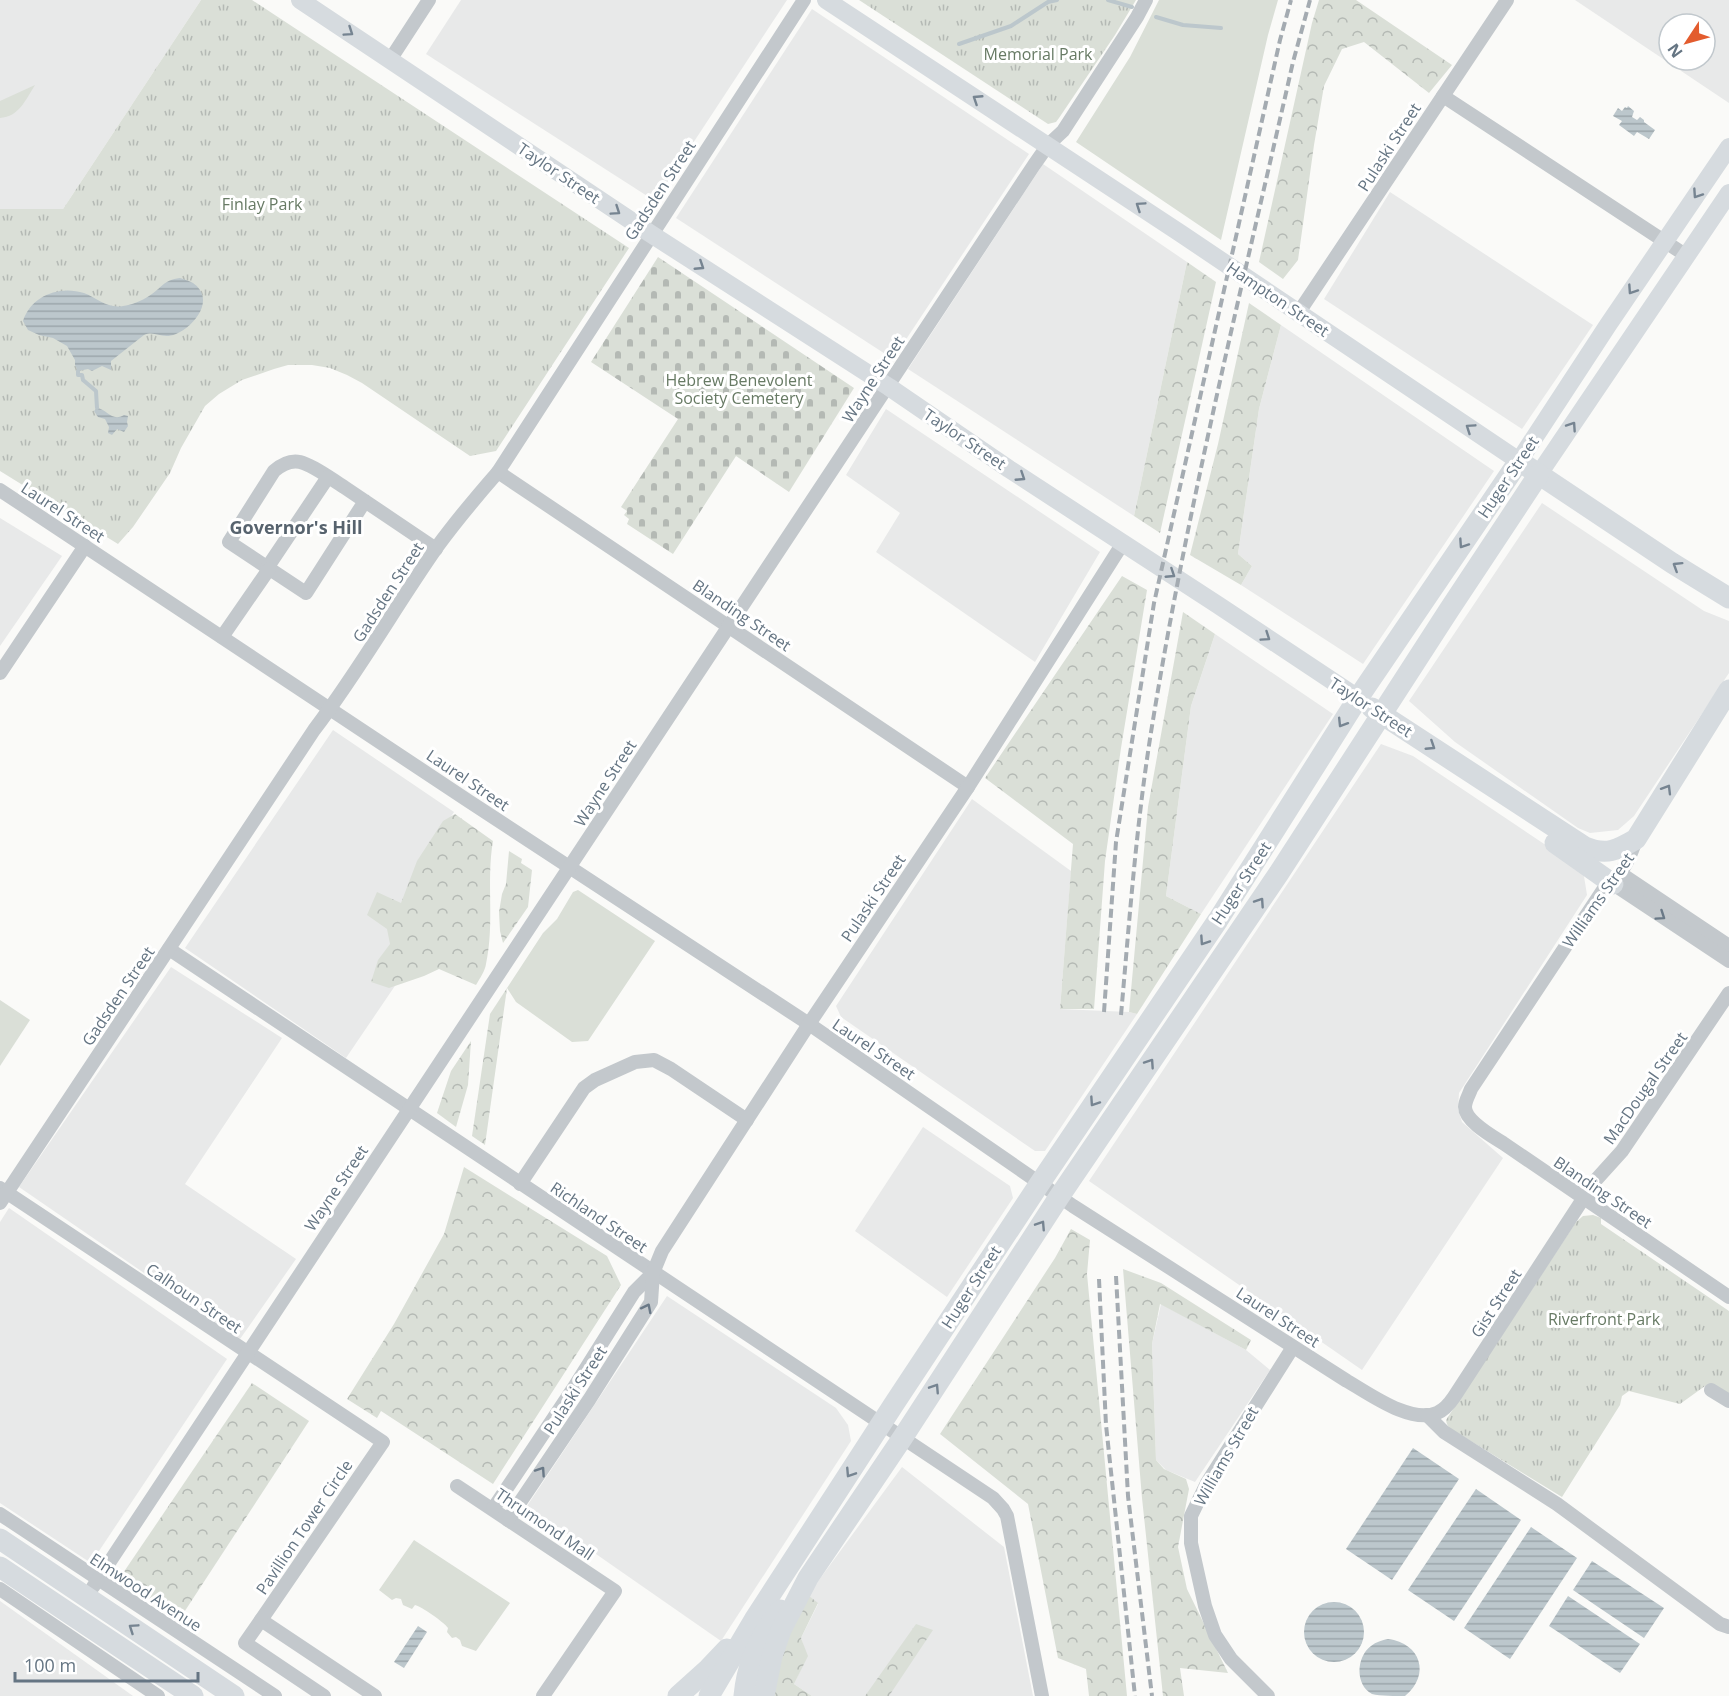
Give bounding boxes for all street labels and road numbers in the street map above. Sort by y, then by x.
street label: Pulaski Street [1352,98,1426,195]
street label: Gadsden Street [619,135,701,244]
street label: Taylor Street [514,137,605,209]
street label: Hampton Street [1222,257,1334,342]
street label: Wayne Street [837,331,909,427]
street label: Taylor Street [920,403,1011,475]
street label: Huger Street [1472,431,1544,522]
street label: Laurel Street [17,477,109,547]
street label: Gadsden Street [347,537,429,646]
street label: Blanding Street [688,574,796,656]
street label: Taylor Street [1325,672,1417,742]
street label: Wayne Street [569,735,641,831]
street label: Laurel Street [422,744,514,816]
street label: Huger Street [1206,837,1276,929]
street label: Williams Street [1557,848,1639,952]
street label: Pulaski Street [836,850,911,946]
street label: Gadsden Street [77,942,160,1050]
street label: Laurel Street [828,1013,920,1085]
street label: MacDougal Street [1598,1027,1692,1149]
street label: Wayne Street [299,1140,373,1235]
street label: Blanding Street [1549,1151,1657,1233]
street label: Richland Street [546,1176,652,1258]
street label: Huger Street [936,1241,1006,1333]
street label: Calhoun Street [142,1258,246,1338]
street label: Gist Street [1466,1264,1527,1342]
street label: Laurel Street [1232,1282,1324,1352]
street label: Pulaski Street [538,1341,612,1438]
street label: Williams Street [1189,1402,1263,1510]
street label: Pavillion Tower Circle [251,1455,357,1599]
street label: Thrumond Mall [491,1483,599,1565]
street label: Elmwood Avenue [86,1548,206,1636]

